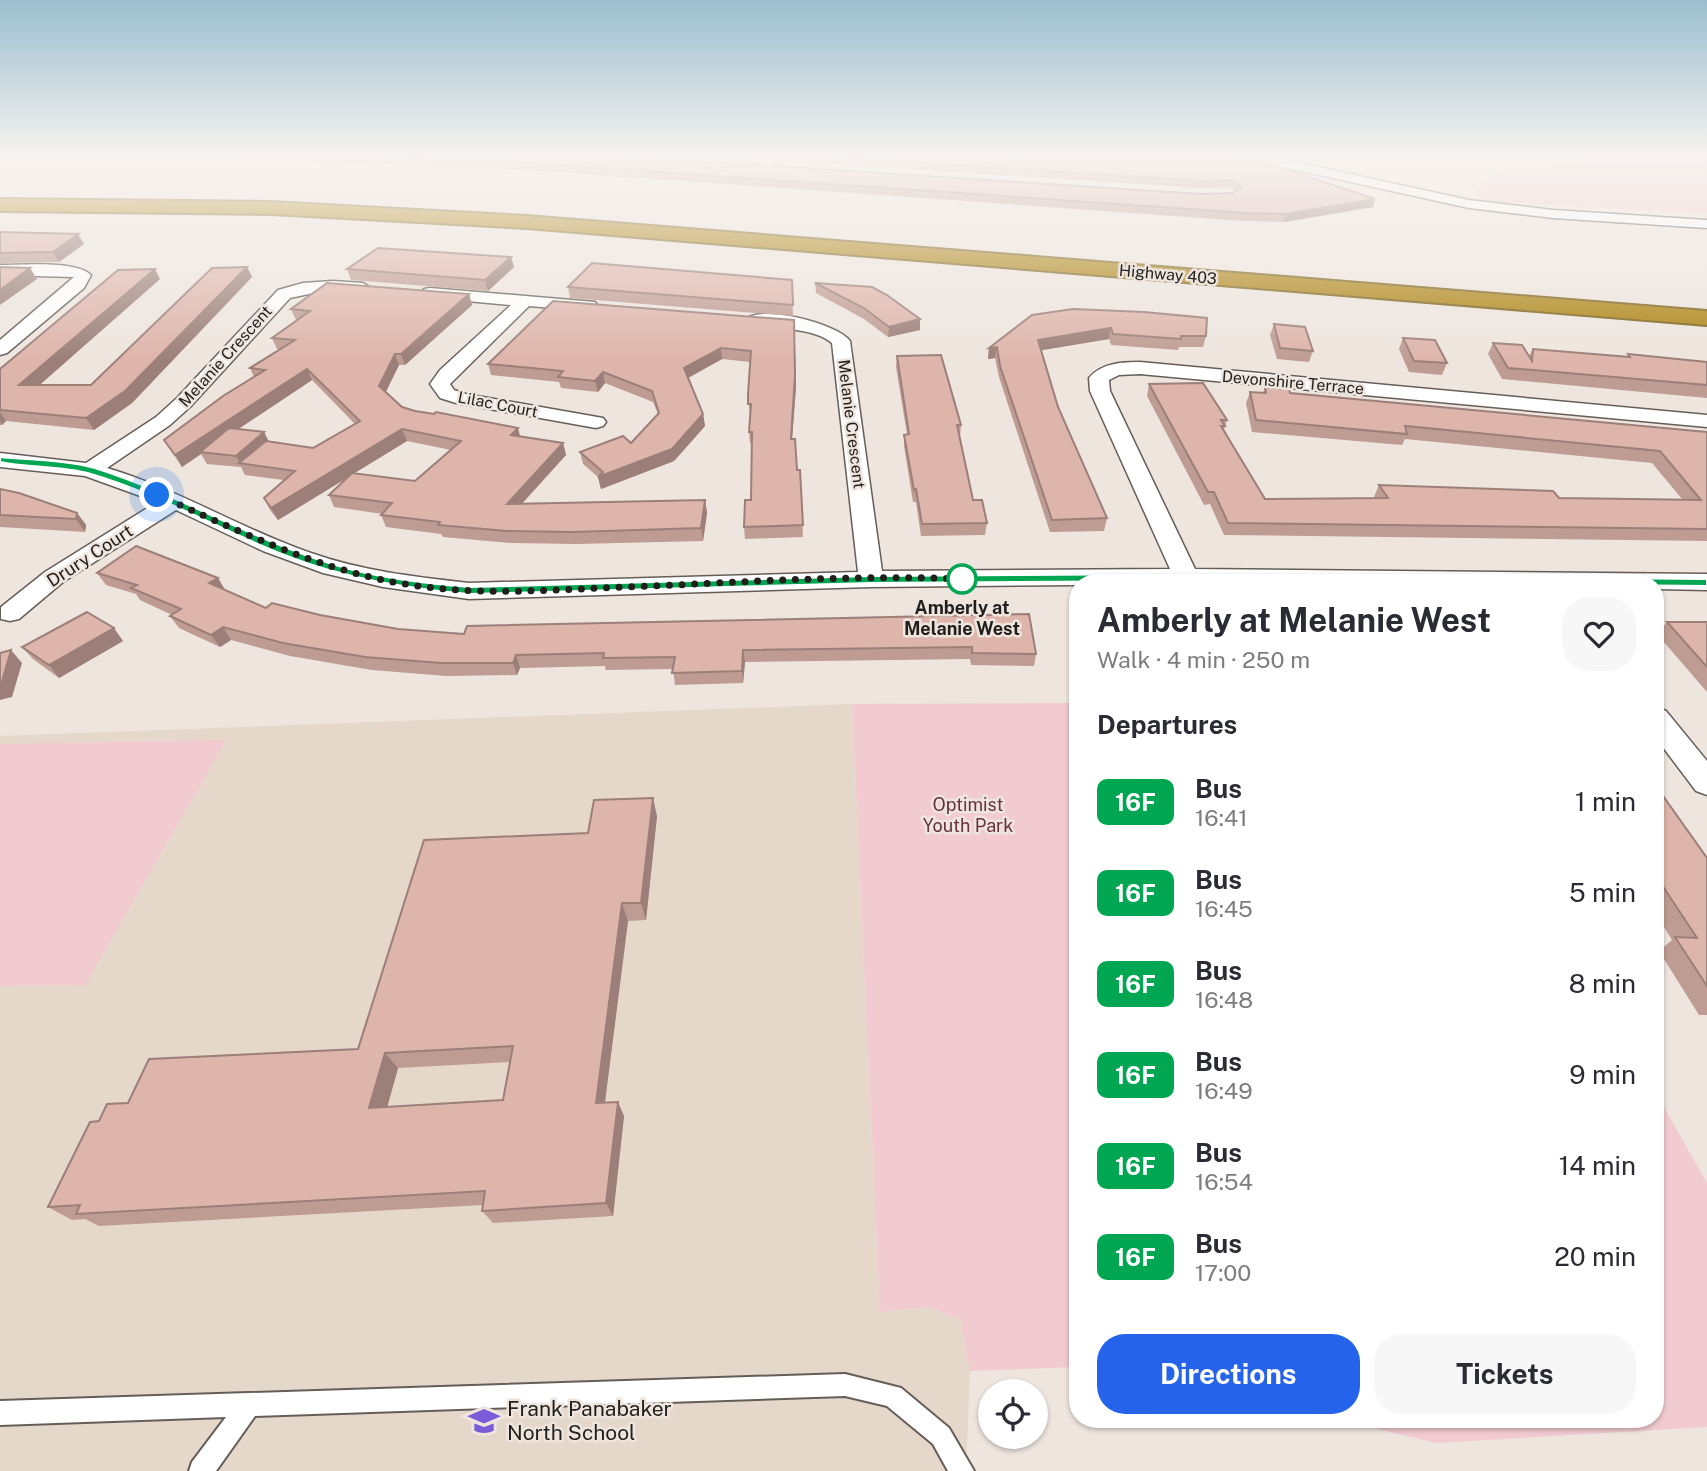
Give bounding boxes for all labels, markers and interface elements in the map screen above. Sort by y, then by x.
street label: Highway 403 [1118,261,1218,288]
street label: Melanie Crescent [175,302,276,411]
street label: Melanie Crescent [834,358,869,490]
street label: Devonshire Terrace [1221,367,1365,398]
street label: Lilac Court [456,387,540,422]
your location [139,477,174,512]
street label: Drury Court [43,520,137,591]
marker: Amberly at Melanie West [947,564,977,594]
place label: Amberly at Melanie West [904,597,1020,639]
button: heart [1562,597,1636,671]
text: Amberly at Melanie West [1097,601,1491,639]
text: Walk · 4 min · 250 m [1097,646,1310,673]
text: Departures [1097,709,1237,740]
text: Bus [1195,773,1242,804]
text: 1 min [1575,786,1636,817]
text: 16F [1115,788,1156,816]
park label: Optimist Youth Park [923,794,1013,836]
text: 16:41 [1195,804,1248,831]
text: Bus [1195,864,1242,895]
text: 5 min [1569,877,1636,908]
text: 16F [1115,879,1156,907]
text: 16:45 [1195,895,1253,922]
text: Bus [1195,955,1242,986]
text: 8 min [1569,968,1636,999]
text: 16F [1115,970,1156,998]
text: 16:48 [1195,986,1253,1013]
text: Bus [1195,1046,1242,1077]
text: 9 min [1569,1059,1636,1090]
text: 16F [1115,1061,1156,1089]
text: 16:49 [1195,1077,1253,1104]
text: Bus [1195,1137,1242,1168]
text: 14 min [1559,1150,1636,1181]
text: 16F [1115,1152,1156,1180]
text: 16:54 [1195,1168,1253,1195]
text: Bus [1195,1228,1242,1259]
text: 20 min [1554,1241,1636,1272]
text: 16F [1115,1243,1156,1271]
text: 17:00 [1195,1259,1251,1286]
button: Directions [1097,1334,1360,1414]
button: Tickets [1374,1334,1636,1414]
map controls [978,1379,1048,1449]
button: locate [978,1379,1048,1449]
place label: Frank Panabaker North School [507,1396,672,1445]
school or university icon: Frank Panabaker North School [467,1404,501,1438]

